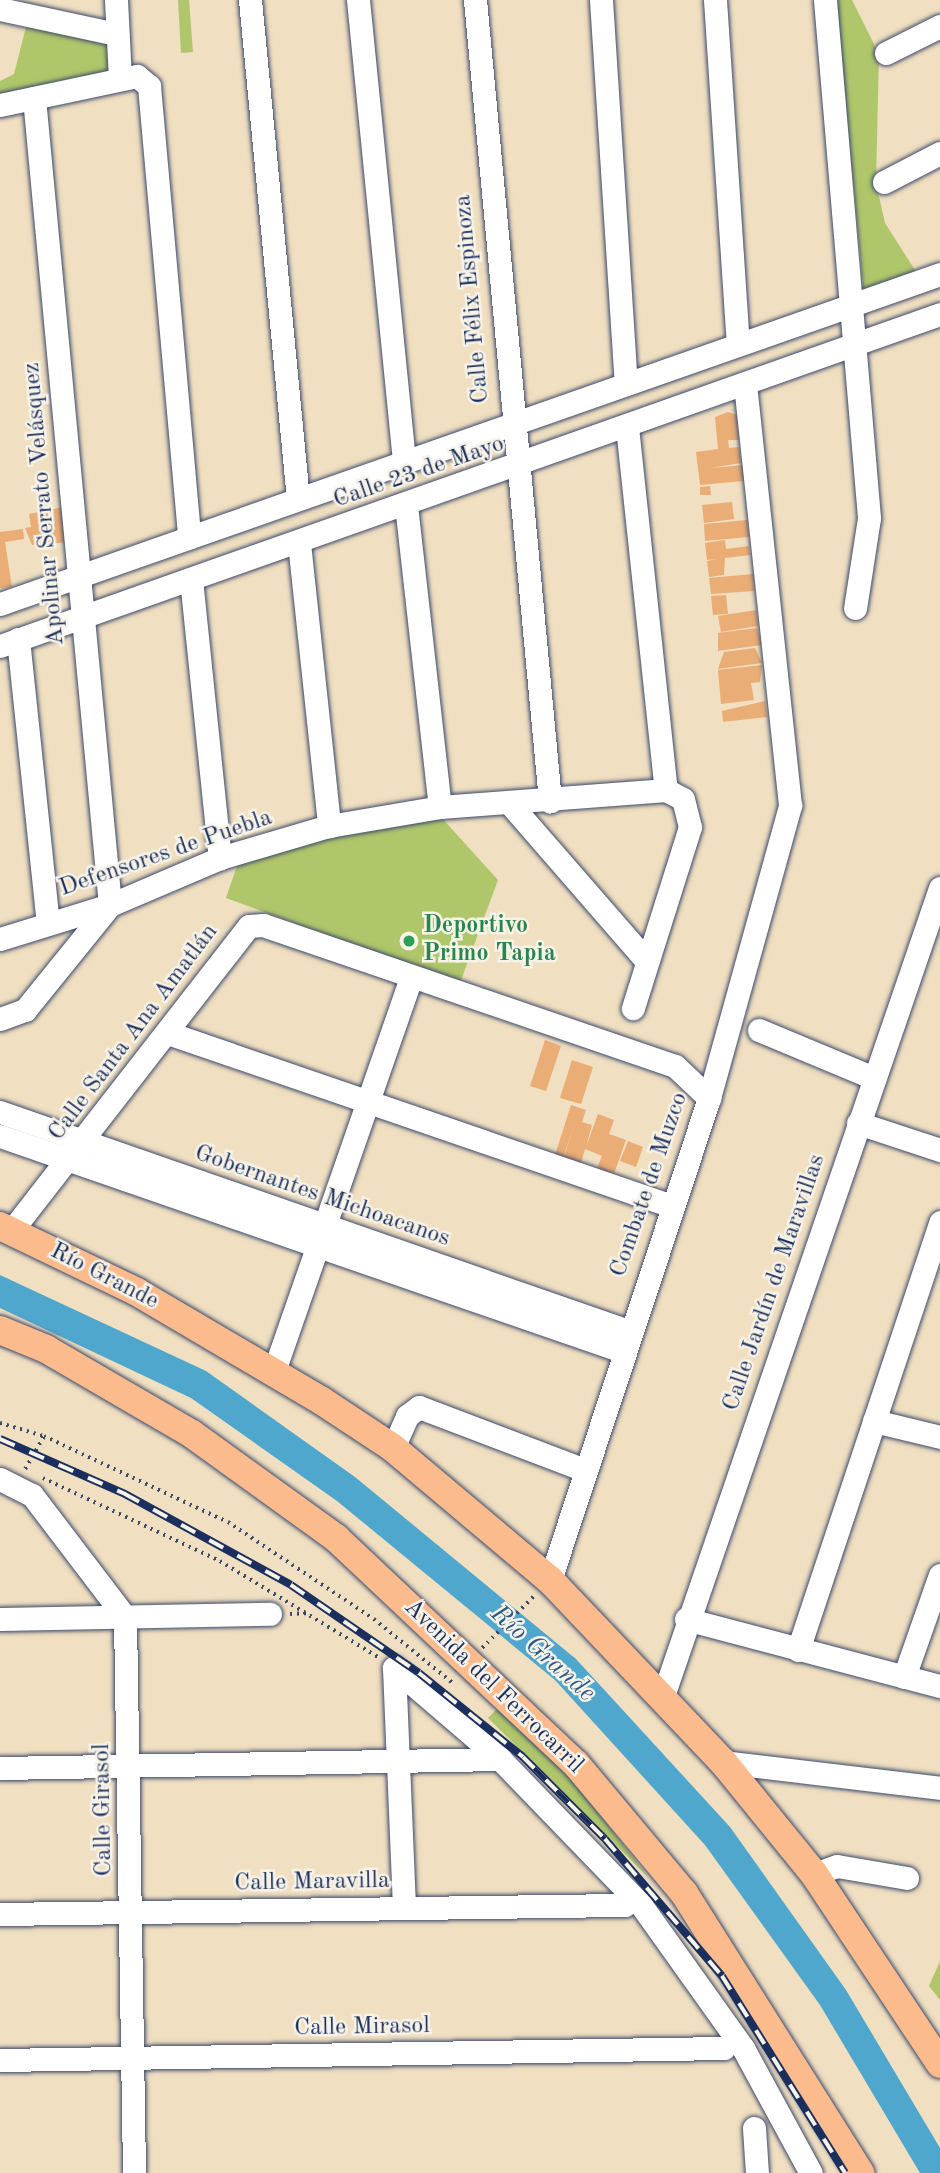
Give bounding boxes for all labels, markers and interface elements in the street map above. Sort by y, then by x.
street label: Calle Félix Espinoza [450,193,496,405]
street label: Apolinar Serrato Velásquez [18,361,72,647]
street label: Calle 23 de Mayo [330,430,508,516]
street label: Defensores de Puebla [56,804,276,904]
place label: Deportivo Primo Tapia [423,913,556,969]
street label: Calle Santa Ana Amatlán [43,919,225,1147]
marker: Deportivo Primo Tapia [401,933,417,949]
street label: Combate de Muzco [605,1089,695,1281]
street label: Gobernantes Michoacanos [191,1140,453,1254]
street label: Calle Jardín de Maravillas [717,1151,833,1415]
street label: Río Grande [45,1237,163,1317]
street label: Avenida del Ferrocarril [397,1594,589,1780]
water label: Río Grande [483,1599,601,1709]
street label: Calle Girasol [88,1743,120,1877]
street label: Calle Maravilla [234,1867,390,1899]
street label: Calle Mirasol [294,2012,430,2044]

